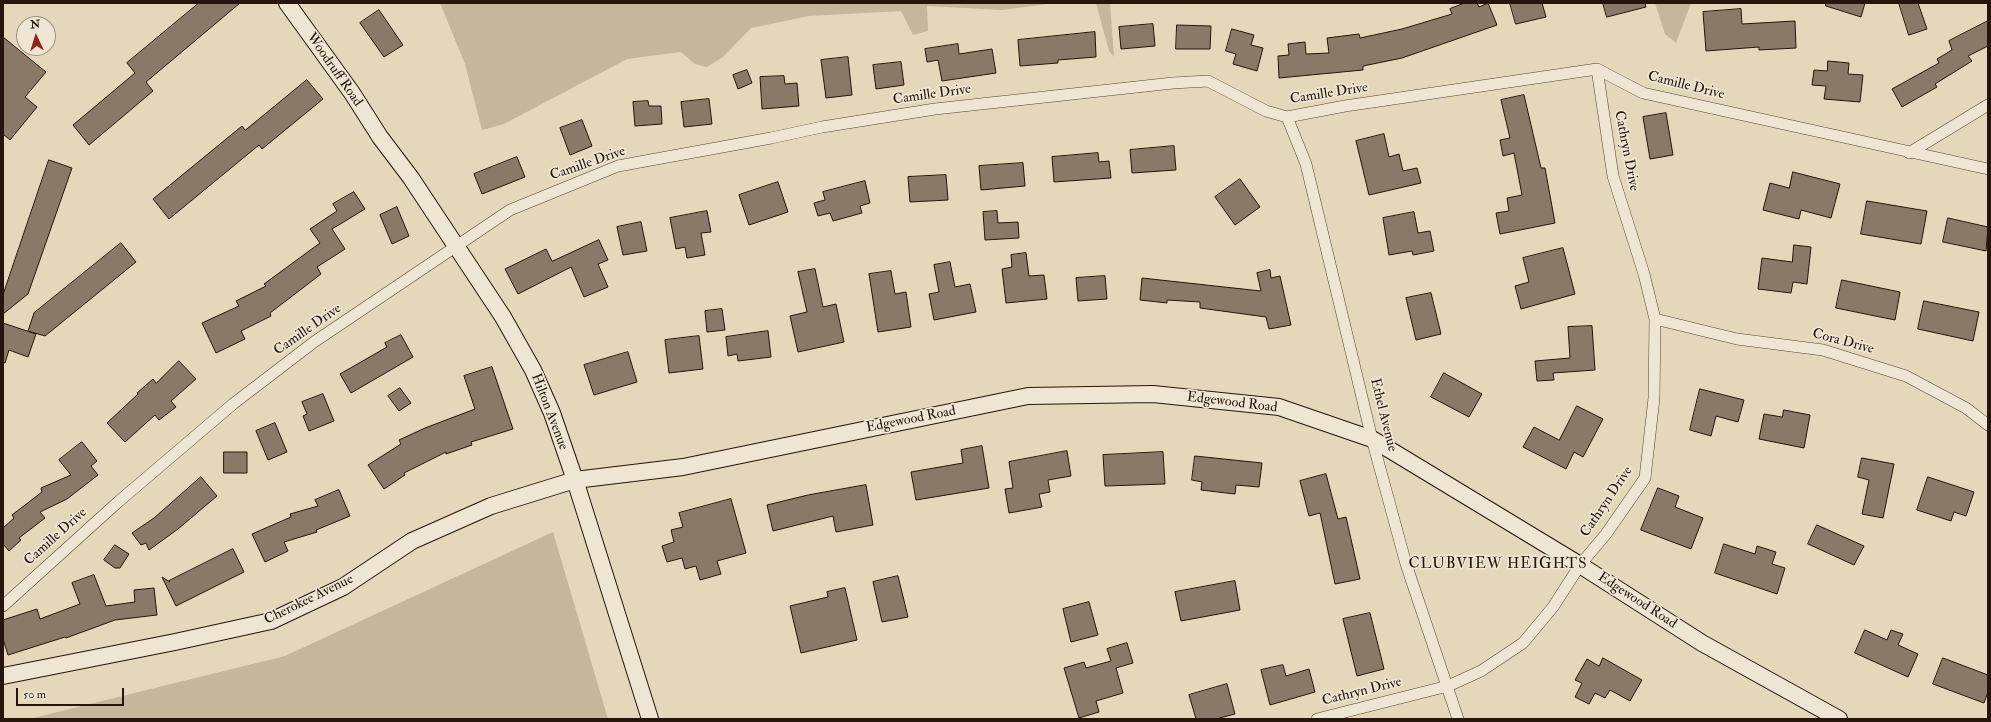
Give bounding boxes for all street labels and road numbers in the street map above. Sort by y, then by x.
street label: Woodruff Road [302,30,366,110]
street label: Camille Drive [1646,68,1726,104]
street label: Camille Drive [1289,80,1369,108]
street label: Camille Drive [892,81,972,109]
street label: Cathryn Drive [1610,109,1642,193]
street label: Camille Drive [548,143,628,185]
street label: Camille Drive [271,301,345,359]
street label: Cora Drive [1810,326,1876,358]
street label: Hilton Avenue [527,371,571,453]
street label: Ethel Avenue [1366,377,1400,453]
street label: Edgewood Road [1186,389,1278,417]
street label: Edgewood Road [865,403,957,437]
street label: Cathryn Drive [1577,464,1637,540]
street label: Camille Drive [21,504,91,570]
street label: Edgewood Road [1594,569,1680,633]
street label: Cherokee Avenue [262,571,356,629]
street label: Cathryn Drive [1320,674,1404,710]

